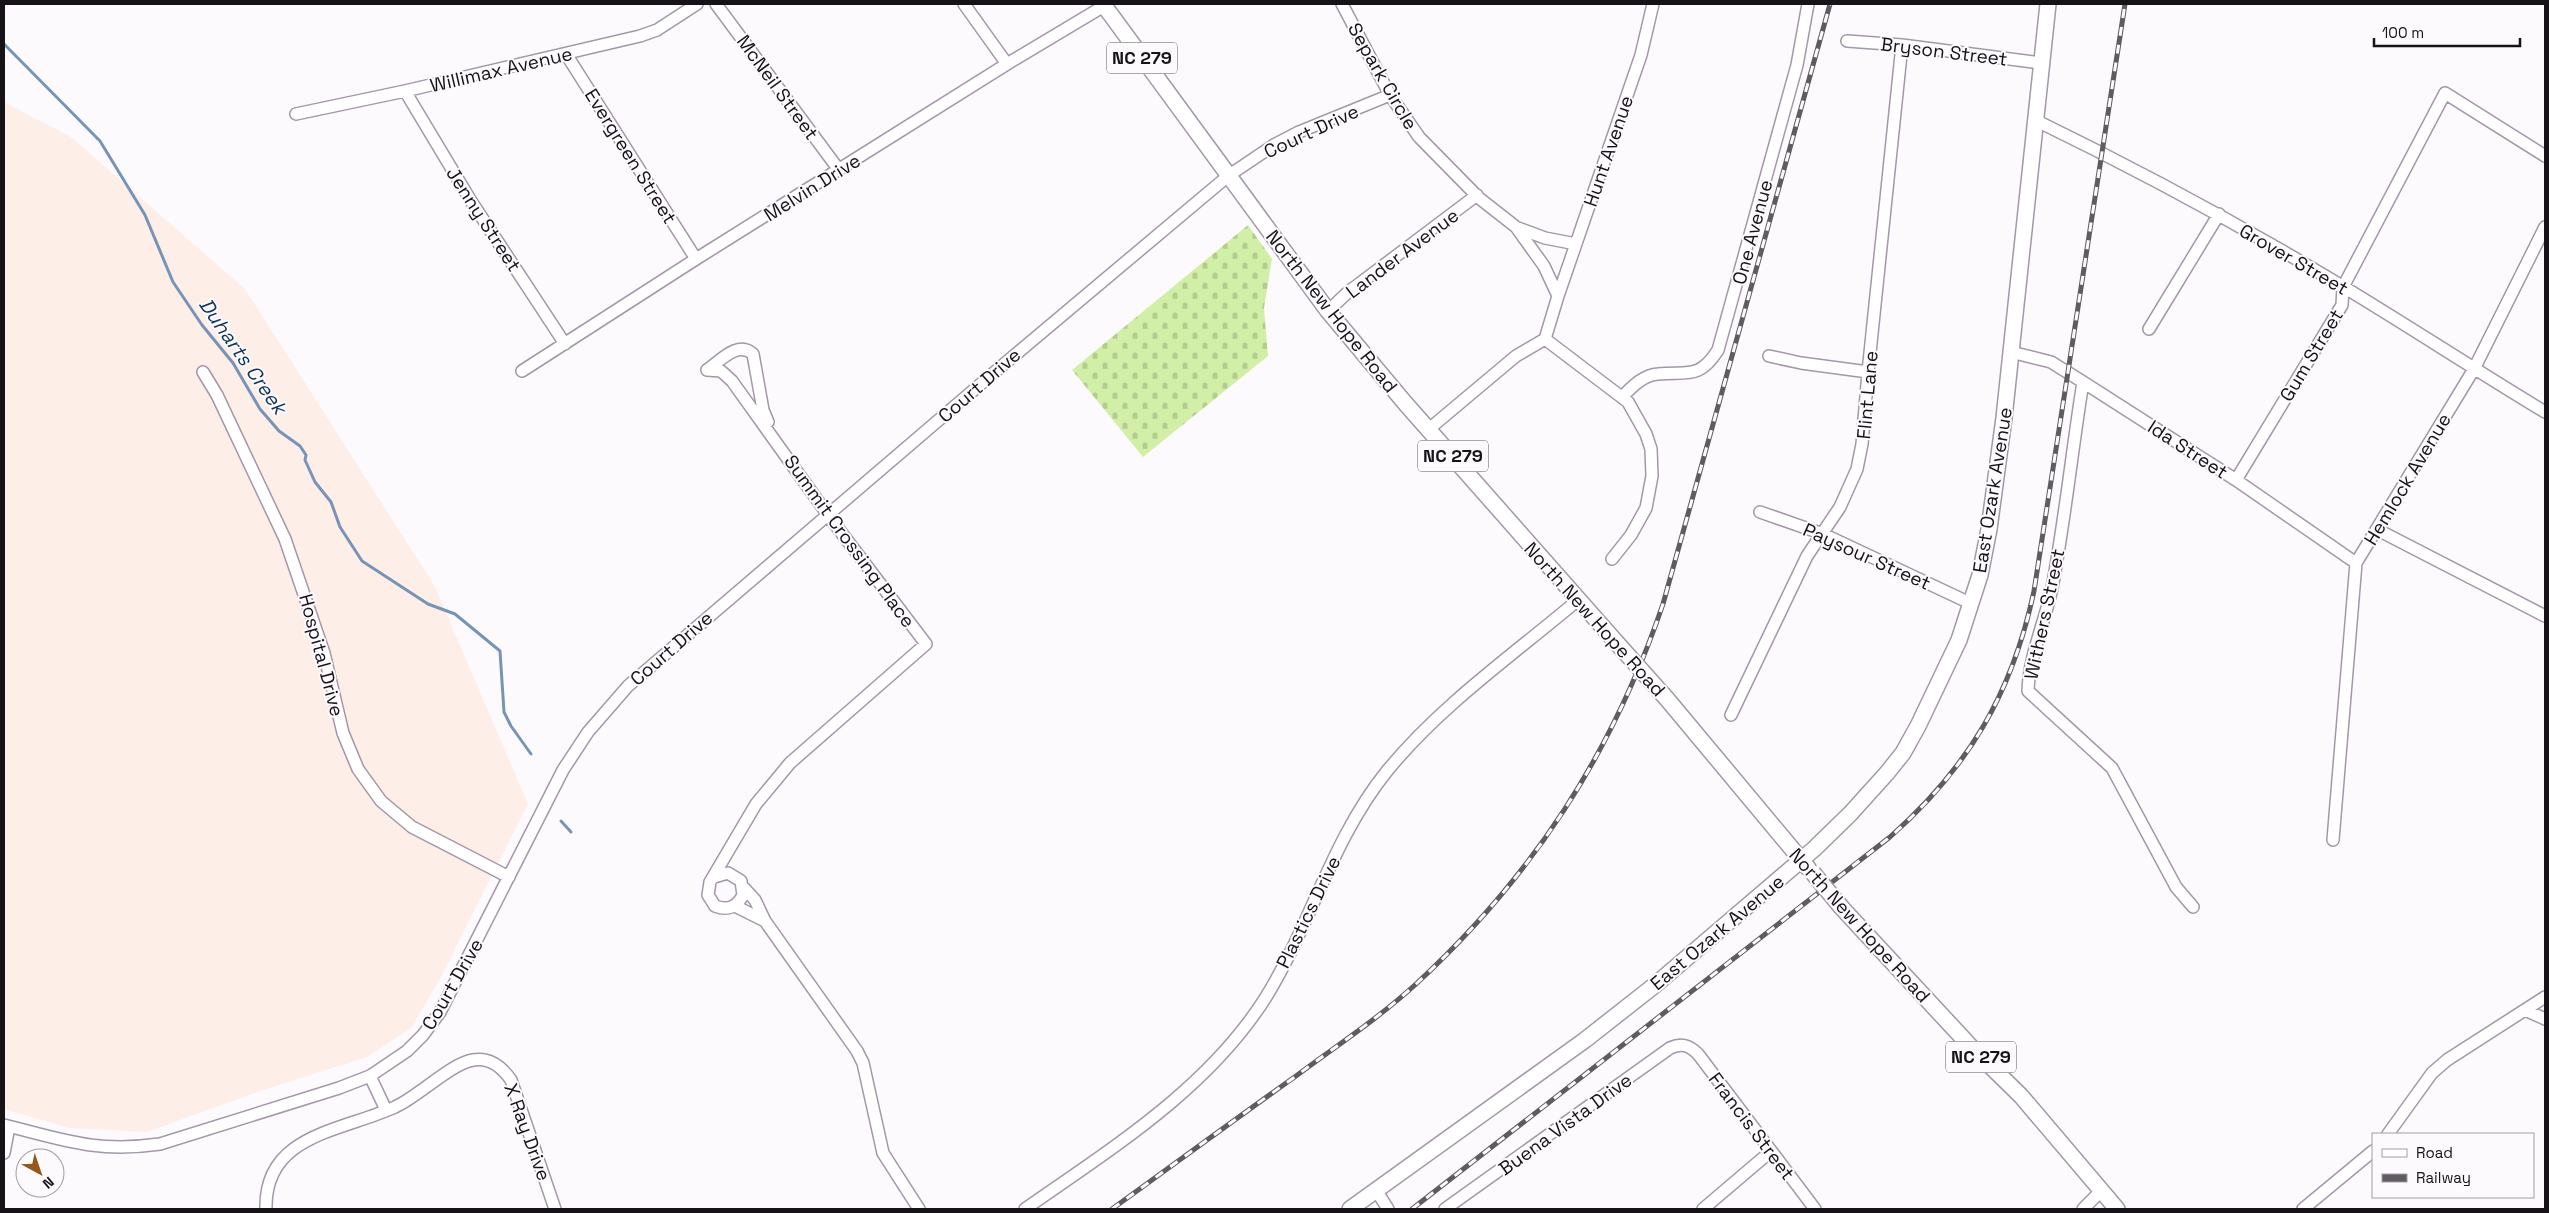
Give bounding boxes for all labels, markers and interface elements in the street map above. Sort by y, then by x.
scale bar [2374,15,2520,47]
street label: Separk Circle [1342,18,1423,134]
text: 100 m [2382,23,2424,42]
street label: McNeil Street [731,30,824,145]
street label: Bryson Street [1879,31,2009,72]
street label: Willimax Avenue [427,41,575,98]
road number: NC 279 [1107,42,1177,74]
street label: Evergreen Street [579,84,682,229]
street label: Hunt Avenue [1578,92,1639,210]
street label: Court Drive [1260,99,1363,164]
street label: Melvin Drive [759,148,865,227]
street label: Jenny Street [440,162,527,276]
street label: One Avenue [1727,177,1778,287]
street label: Lander Avenue [1341,203,1464,304]
street label: Grover Street [2235,218,2353,301]
street label: North New Hope Road [1260,225,1403,398]
water label: Duharts Creek [193,293,294,421]
street label: Gum Street [2274,304,2349,406]
street label: Court Drive [933,343,1026,428]
street label: Flint Lane [1851,350,1884,440]
street label: East Ozark Avenue [1967,405,2018,575]
street label: Hemlock Avenue [2358,409,2457,550]
street label: Ida Street [2143,414,2233,485]
road number: NC 279 [1418,441,1488,472]
street label: Summit Crossing Place [778,450,921,633]
street label: Paysour Street [1799,517,1934,596]
street label: North New Hope Road [1518,537,1671,702]
street label: Withers Street [2018,547,2071,682]
street label: Hospital Drive [293,591,350,719]
street label: Court Drive [625,606,718,691]
street label: North New Hope Road [1783,843,1936,1008]
street label: Plastics Drive [1270,852,1346,972]
street label: East Ozark Avenue [1645,869,1790,996]
street label: Court Drive [416,934,489,1035]
road number: NC 279 [1946,1042,2016,1072]
street label: Francis Street [1703,1067,1800,1185]
street label: Buena Vista Drive [1494,1068,1637,1181]
street label: X Ray Drive [498,1080,557,1184]
legend [2372,1133,2534,1198]
text: Road [2416,1143,2453,1162]
north arrow [15,1148,65,1198]
text: Railway [2416,1168,2471,1187]
text: N [39,1173,58,1193]

